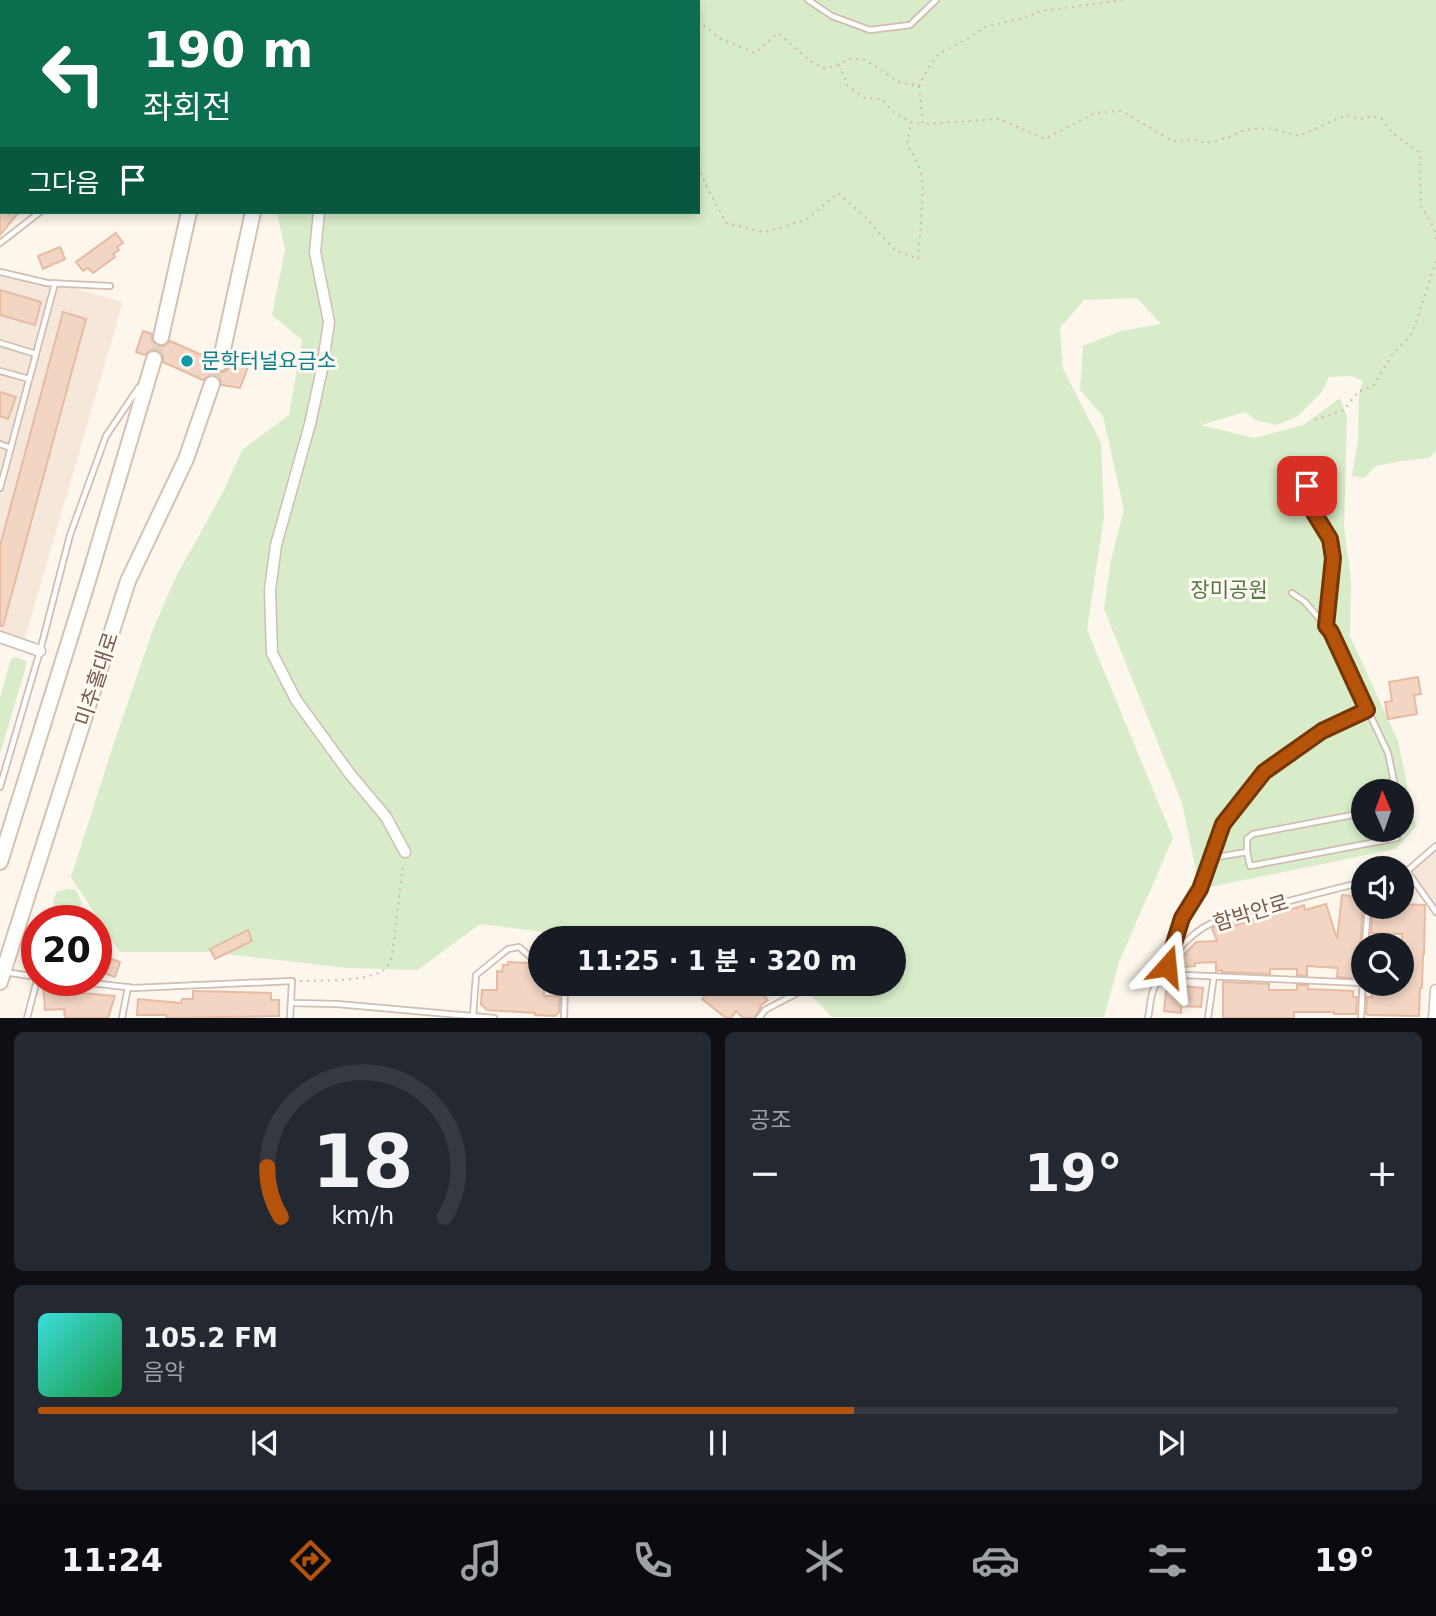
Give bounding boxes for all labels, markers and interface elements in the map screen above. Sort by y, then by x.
text: 190 m [143,22,313,79]
icon: left [28,28,119,119]
text: 좌회전 [143,88,231,126]
icon: arrive [114,161,152,199]
text: 그다음 [28,168,100,198]
place label: 문학터널요금소 [201,349,336,373]
marker: 문학터널요금소 [179,353,195,369]
pin [1277,456,1337,516]
icon: arrive [1288,467,1326,505]
park label: 장미공원 [1190,578,1268,602]
street label: 미추홀대로 [71,629,123,729]
north arrow [1351,779,1414,842]
map controls [1351,779,1414,996]
button: sound [1351,856,1414,919]
street label: 함박안로 [1211,890,1291,936]
speed limit sign: 20 [21,905,112,996]
position arrow [1130,929,1204,1003]
button: search [1351,933,1414,996]
text: 11:25 · 1 분 · 320 m [577,946,857,976]
text: 공조 [749,1107,791,1133]
text: 18 [312,1120,413,1205]
text: 19° [1024,1143,1123,1203]
text: − [749,1151,781,1195]
text: + [1366,1151,1398,1195]
text: km/h [331,1201,394,1230]
text: 105.2 FM [143,1323,278,1353]
text: 음악 [143,1359,185,1385]
icon: previous [246,1424,284,1462]
icon: pause [699,1424,737,1462]
icon: next [1152,1424,1190,1462]
icon: directions [286,1536,335,1585]
icon: music [457,1536,506,1585]
icon: phone [628,1536,677,1585]
icon: climate [800,1536,849,1585]
icon: car [971,1536,1020,1585]
icon: filters [1143,1536,1192,1585]
text: 11:24 [61,1541,163,1579]
text: 19° [1314,1541,1375,1579]

